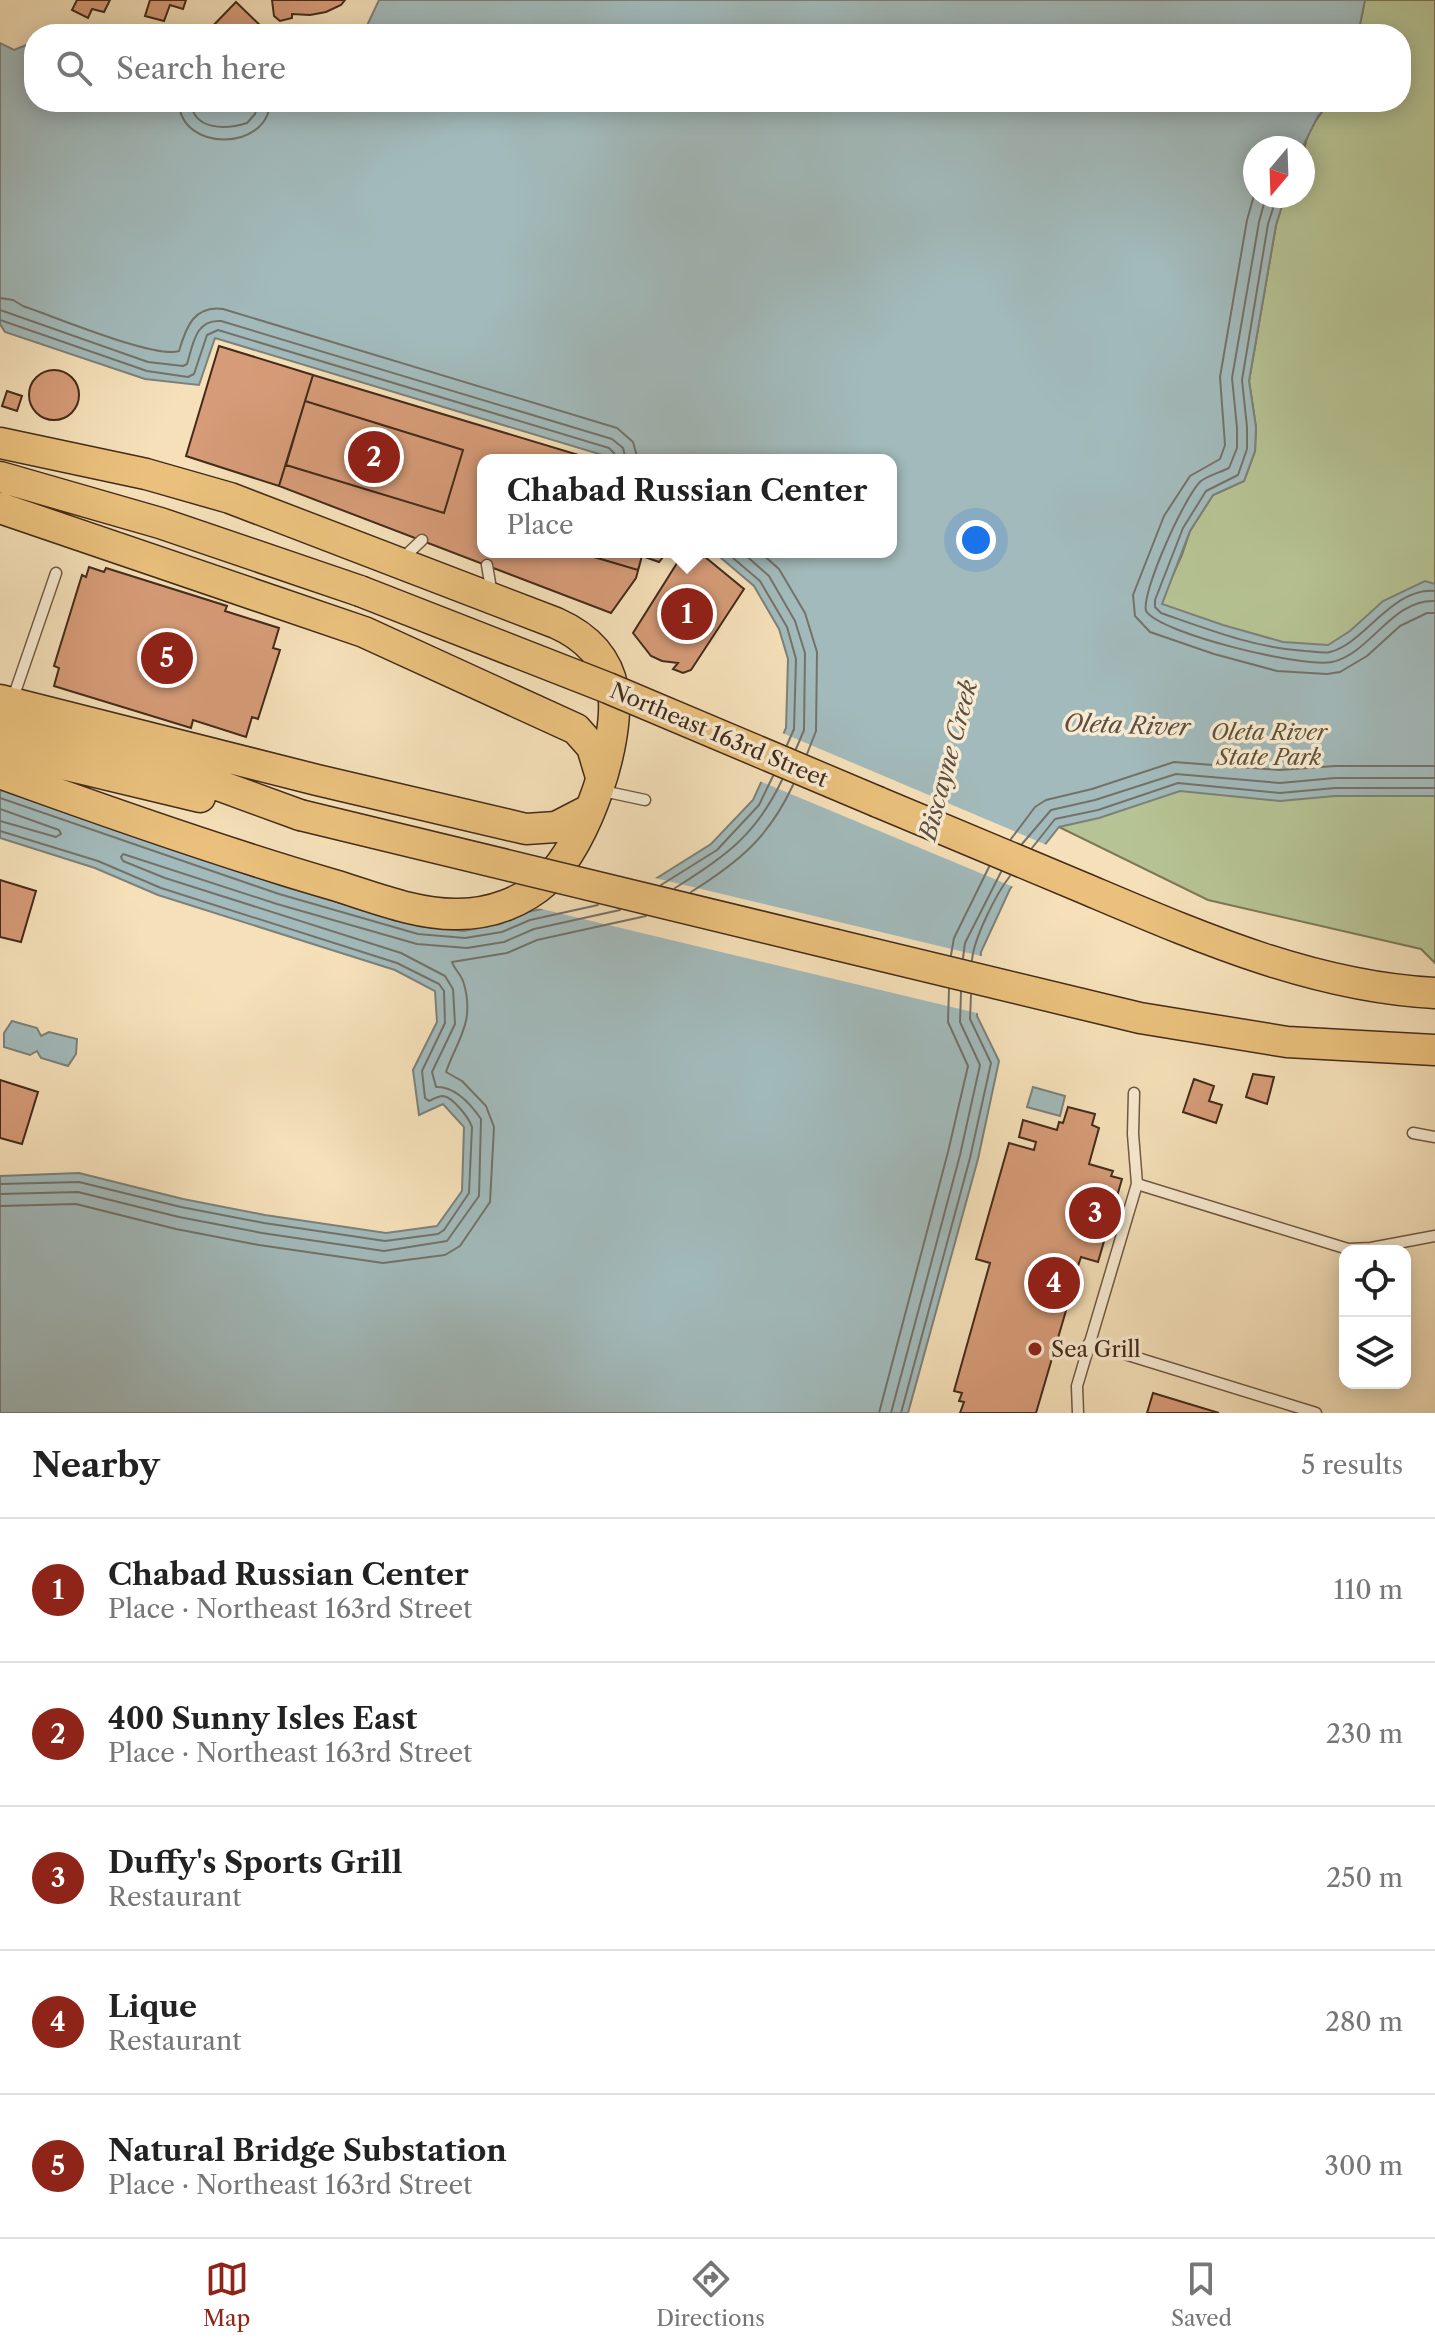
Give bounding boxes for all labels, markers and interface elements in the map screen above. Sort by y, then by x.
search box [24,24,1411,112]
icon: search [52,46,96,90]
text: Search here [116,50,286,87]
north arrow [1243,136,1315,208]
pin: 2 [348,427,400,487]
popup [477,454,897,558]
text: Chabad Russian Center [507,472,867,509]
text: Place [507,509,574,541]
your location [956,520,996,560]
pin: 1 [661,584,713,644]
pin: 5 [141,628,193,688]
water label: Biscayne Creek [912,676,983,845]
street label: Northeast 163rd Street [606,677,832,793]
water label: Oleta River [1063,708,1193,742]
park label: Oleta River State Park [1211,719,1329,771]
pin: 3 [1069,1183,1121,1243]
map controls [1339,1245,1411,1389]
button: locate [1339,1245,1411,1317]
pin: 4 [1028,1253,1080,1313]
button: layers [1339,1317,1411,1389]
place label: Sea Grill [1051,1336,1141,1363]
marker: Sea Grill [1026,1340,1044,1358]
text: Nearby [32,1444,160,1486]
text: 5 results [1301,1449,1403,1481]
text: Chabad Russian Center [108,1556,469,1593]
text: 1 [52,1574,64,1606]
text: 110 m [1334,1574,1403,1606]
text: Place · Northeast 163rd Street [108,1593,472,1625]
text: 400 Sunny Isles East [108,1700,417,1737]
text: 2 [50,1718,66,1750]
text: 230 m [1326,1718,1403,1750]
text: Place · Northeast 163rd Street [108,1737,472,1769]
text: Duffy's Sports Grill [108,1844,402,1881]
text: 3 [51,1862,65,1894]
text: 250 m [1326,1862,1403,1894]
text: Restaurant [108,1881,242,1913]
text: Lique [108,1988,197,2025]
text: 4 [50,2006,66,2038]
text: 280 m [1325,2006,1403,2038]
text: Restaurant [108,2025,242,2057]
text: Natural Bridge Substation [108,2132,507,2169]
text: 5 [51,2150,65,2182]
text: 300 m [1325,2150,1403,2182]
text: Place · Northeast 163rd Street [108,2169,472,2201]
tab: Map [203,2257,250,2332]
tab: Directions [656,2257,765,2332]
tab: Saved [1171,2257,1232,2332]

